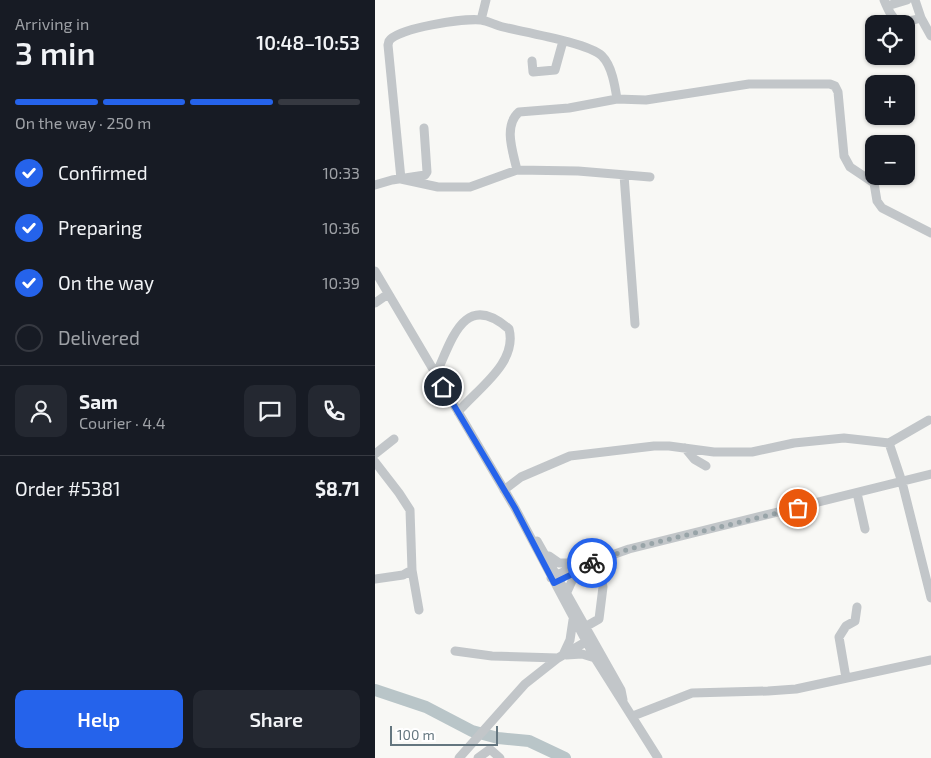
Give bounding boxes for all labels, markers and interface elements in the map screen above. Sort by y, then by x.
text: Arriving in [15,14,89,33]
map controls [865,15,915,185]
button: locate [865,15,915,65]
text: 10:48–10:53 [256,31,360,54]
text: 3 min [15,33,96,71]
button: + [865,75,915,125]
text: On the way · 250 m [15,113,151,132]
button: − [865,135,915,185]
icon: check [15,159,43,187]
text: Confirmed [58,161,148,184]
text: 10:33 [322,163,360,182]
icon: check [15,214,43,242]
text: Preparing [58,216,142,239]
text: 10:36 [322,218,360,237]
icon: check [15,269,43,297]
text: On the way [58,271,154,294]
text: 10:39 [322,273,360,292]
text: Delivered [58,326,140,349]
pin [422,366,464,408]
icon: home [429,373,457,401]
button: person [15,385,67,437]
button: chat [244,385,296,437]
button: phone [308,385,360,437]
text: Sam [79,390,118,413]
text: Courier · 4.4 [79,413,166,432]
text: Order #5381 [15,477,121,500]
text: $8.71 [315,477,360,500]
pin [777,487,819,529]
icon: bag [784,494,812,522]
courier [567,538,617,588]
icon: bike [578,549,606,577]
button: Help [15,690,183,748]
button: Share [193,690,360,748]
scale bar [390,723,497,746]
text: 100 m [397,726,435,743]

